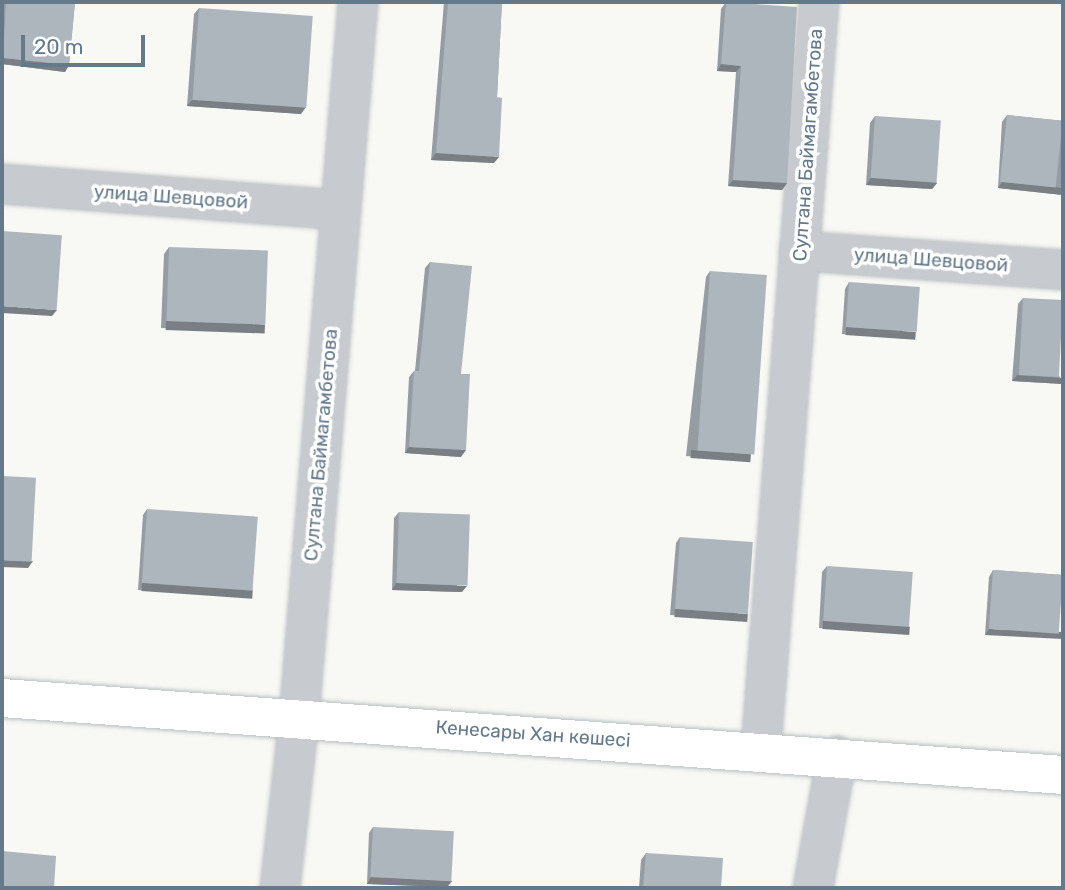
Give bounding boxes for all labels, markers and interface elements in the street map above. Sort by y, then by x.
scale bar [24,21,149,65]
street label: Султана Баймагамбетова [788,28,828,262]
text: 20 m [34,34,83,59]
street label: улица Шевцовой [93,180,249,214]
street label: улица Шевцовой [853,243,1009,277]
street label: Султана Баймагамбетова [299,328,343,562]
street label: Кенесары Хан көшесі [435,716,631,752]

